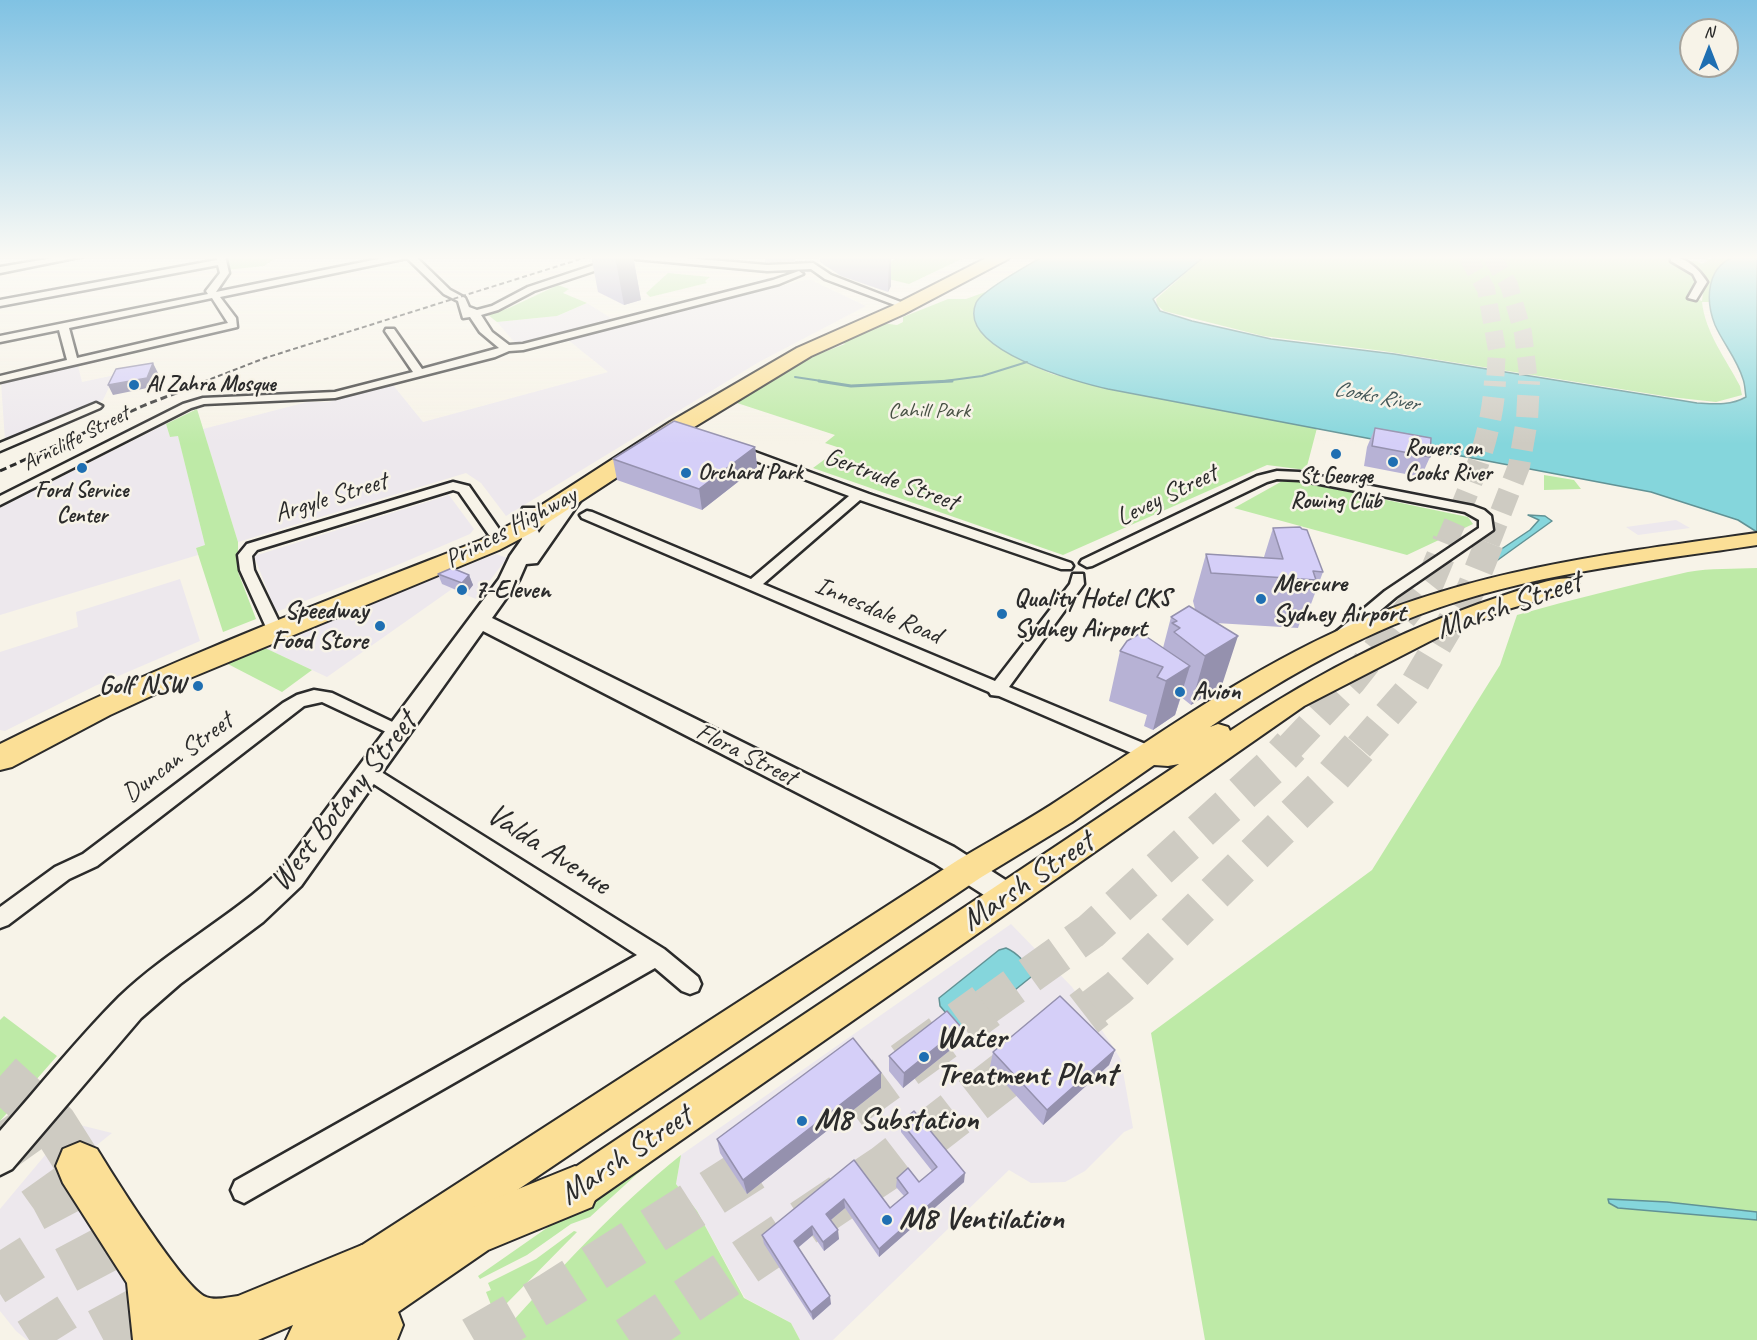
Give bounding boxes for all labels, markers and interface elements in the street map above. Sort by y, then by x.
north arrow [1679,18,1739,78]
text: N [1704,22,1714,42]
place label: Al Zahra Mosque [146,372,275,398]
water label: Cooks River [1332,376,1420,418]
marker: Al Zahra Mosque [127,378,141,392]
park label: Cahill Park [888,398,970,424]
street label: Arncliffe Street [18,401,134,477]
place label: Rowers on Cooks River [1405,436,1492,488]
street label: Gertrude Street [820,441,962,519]
marker: St George Rowing Club [1329,447,1343,461]
marker: Rowers on Cooks River [1386,455,1400,469]
street label: Levey Street [1111,458,1223,534]
place label: Orchard Park [698,460,802,486]
marker: Ford Service Center [75,461,89,475]
place label: St George Rowing Club [1290,464,1382,516]
street label: Argyle Street [271,466,391,530]
marker: Orchard Park [679,466,693,480]
place label: Ford Service Center [36,478,128,530]
street label: Princes Highway [440,480,582,576]
street label: Marsh Street [1431,563,1587,649]
place label: Mercure Sydney Airport [1273,568,1406,630]
street label: Innesdale Road [810,570,946,652]
place label: 7-Eleven [474,574,550,606]
marker: 7-Eleven [455,583,469,597]
place label: Quality Hotel CKS Sydney Airport [1014,583,1171,644]
marker: Mercure Sydney Airport [1254,592,1268,606]
place label: Speedway Food Store [271,595,368,656]
marker: Quality Hotel CKS Sydney Airport [995,607,1009,621]
marker: Speedway Food Store [373,619,387,633]
place label: Golf NSW [99,670,186,702]
place label: Avion [1192,676,1240,708]
marker: Golf NSW [191,679,205,693]
marker: Avion [1173,685,1187,699]
street label: West Botany Street [262,705,426,899]
street label: Duncan Street [116,706,240,810]
street label: Flora Street [691,716,801,794]
street label: Valda Avenue [479,796,617,904]
street label: Marsh Street [954,824,1102,940]
place label: Water Treatment Plant [936,1020,1116,1095]
marker: Water Treatment Plant [917,1050,931,1064]
street label: Marsh Street [552,1098,700,1214]
place label: M8 Substation [814,1102,978,1140]
marker: M8 Substation [795,1114,809,1128]
place label: M8 Ventilation [899,1201,1064,1239]
marker: M8 Ventilation [880,1213,894,1227]

